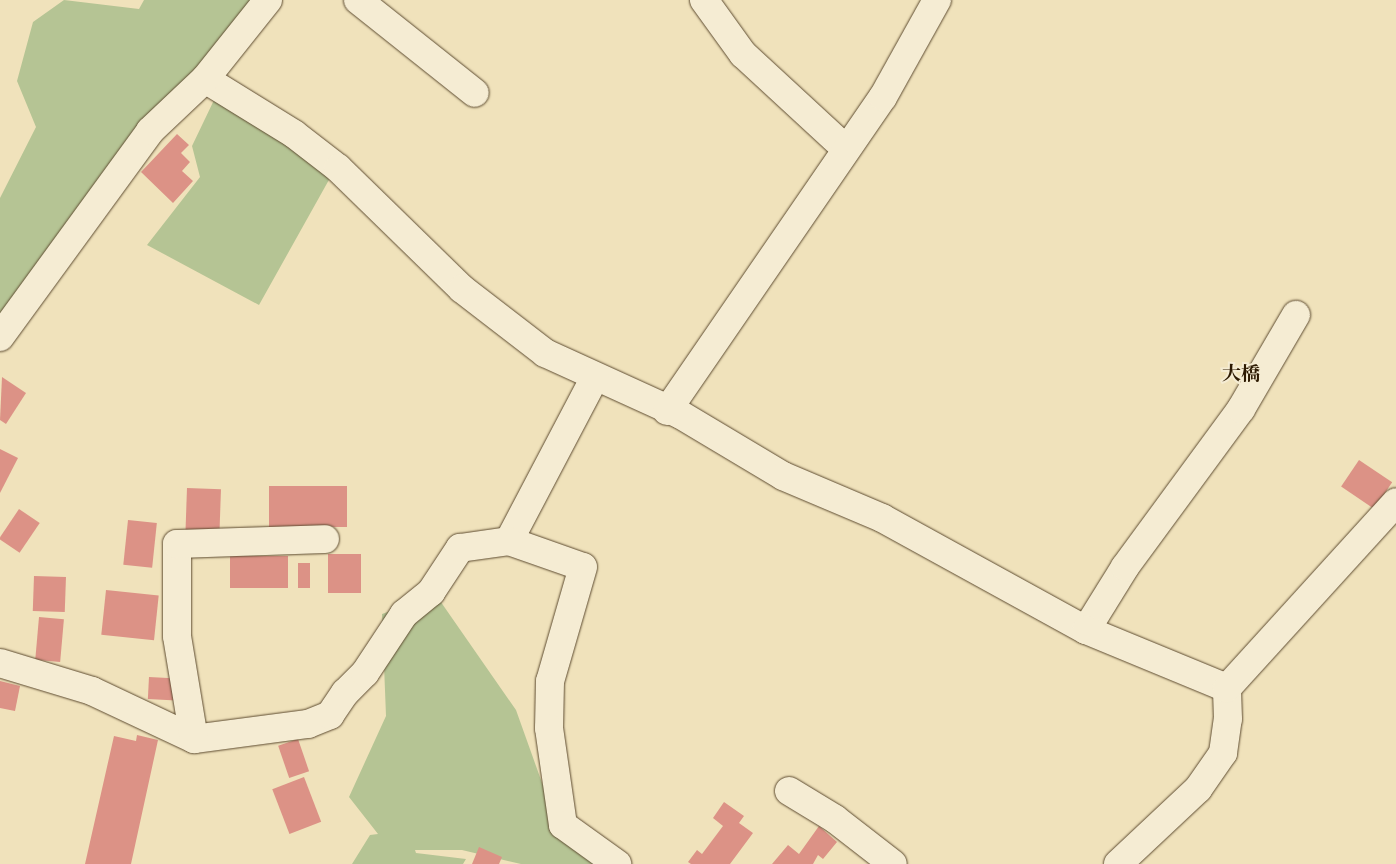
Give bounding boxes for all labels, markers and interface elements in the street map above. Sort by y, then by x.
district label: 大橋 [1222,364,1260,386]

